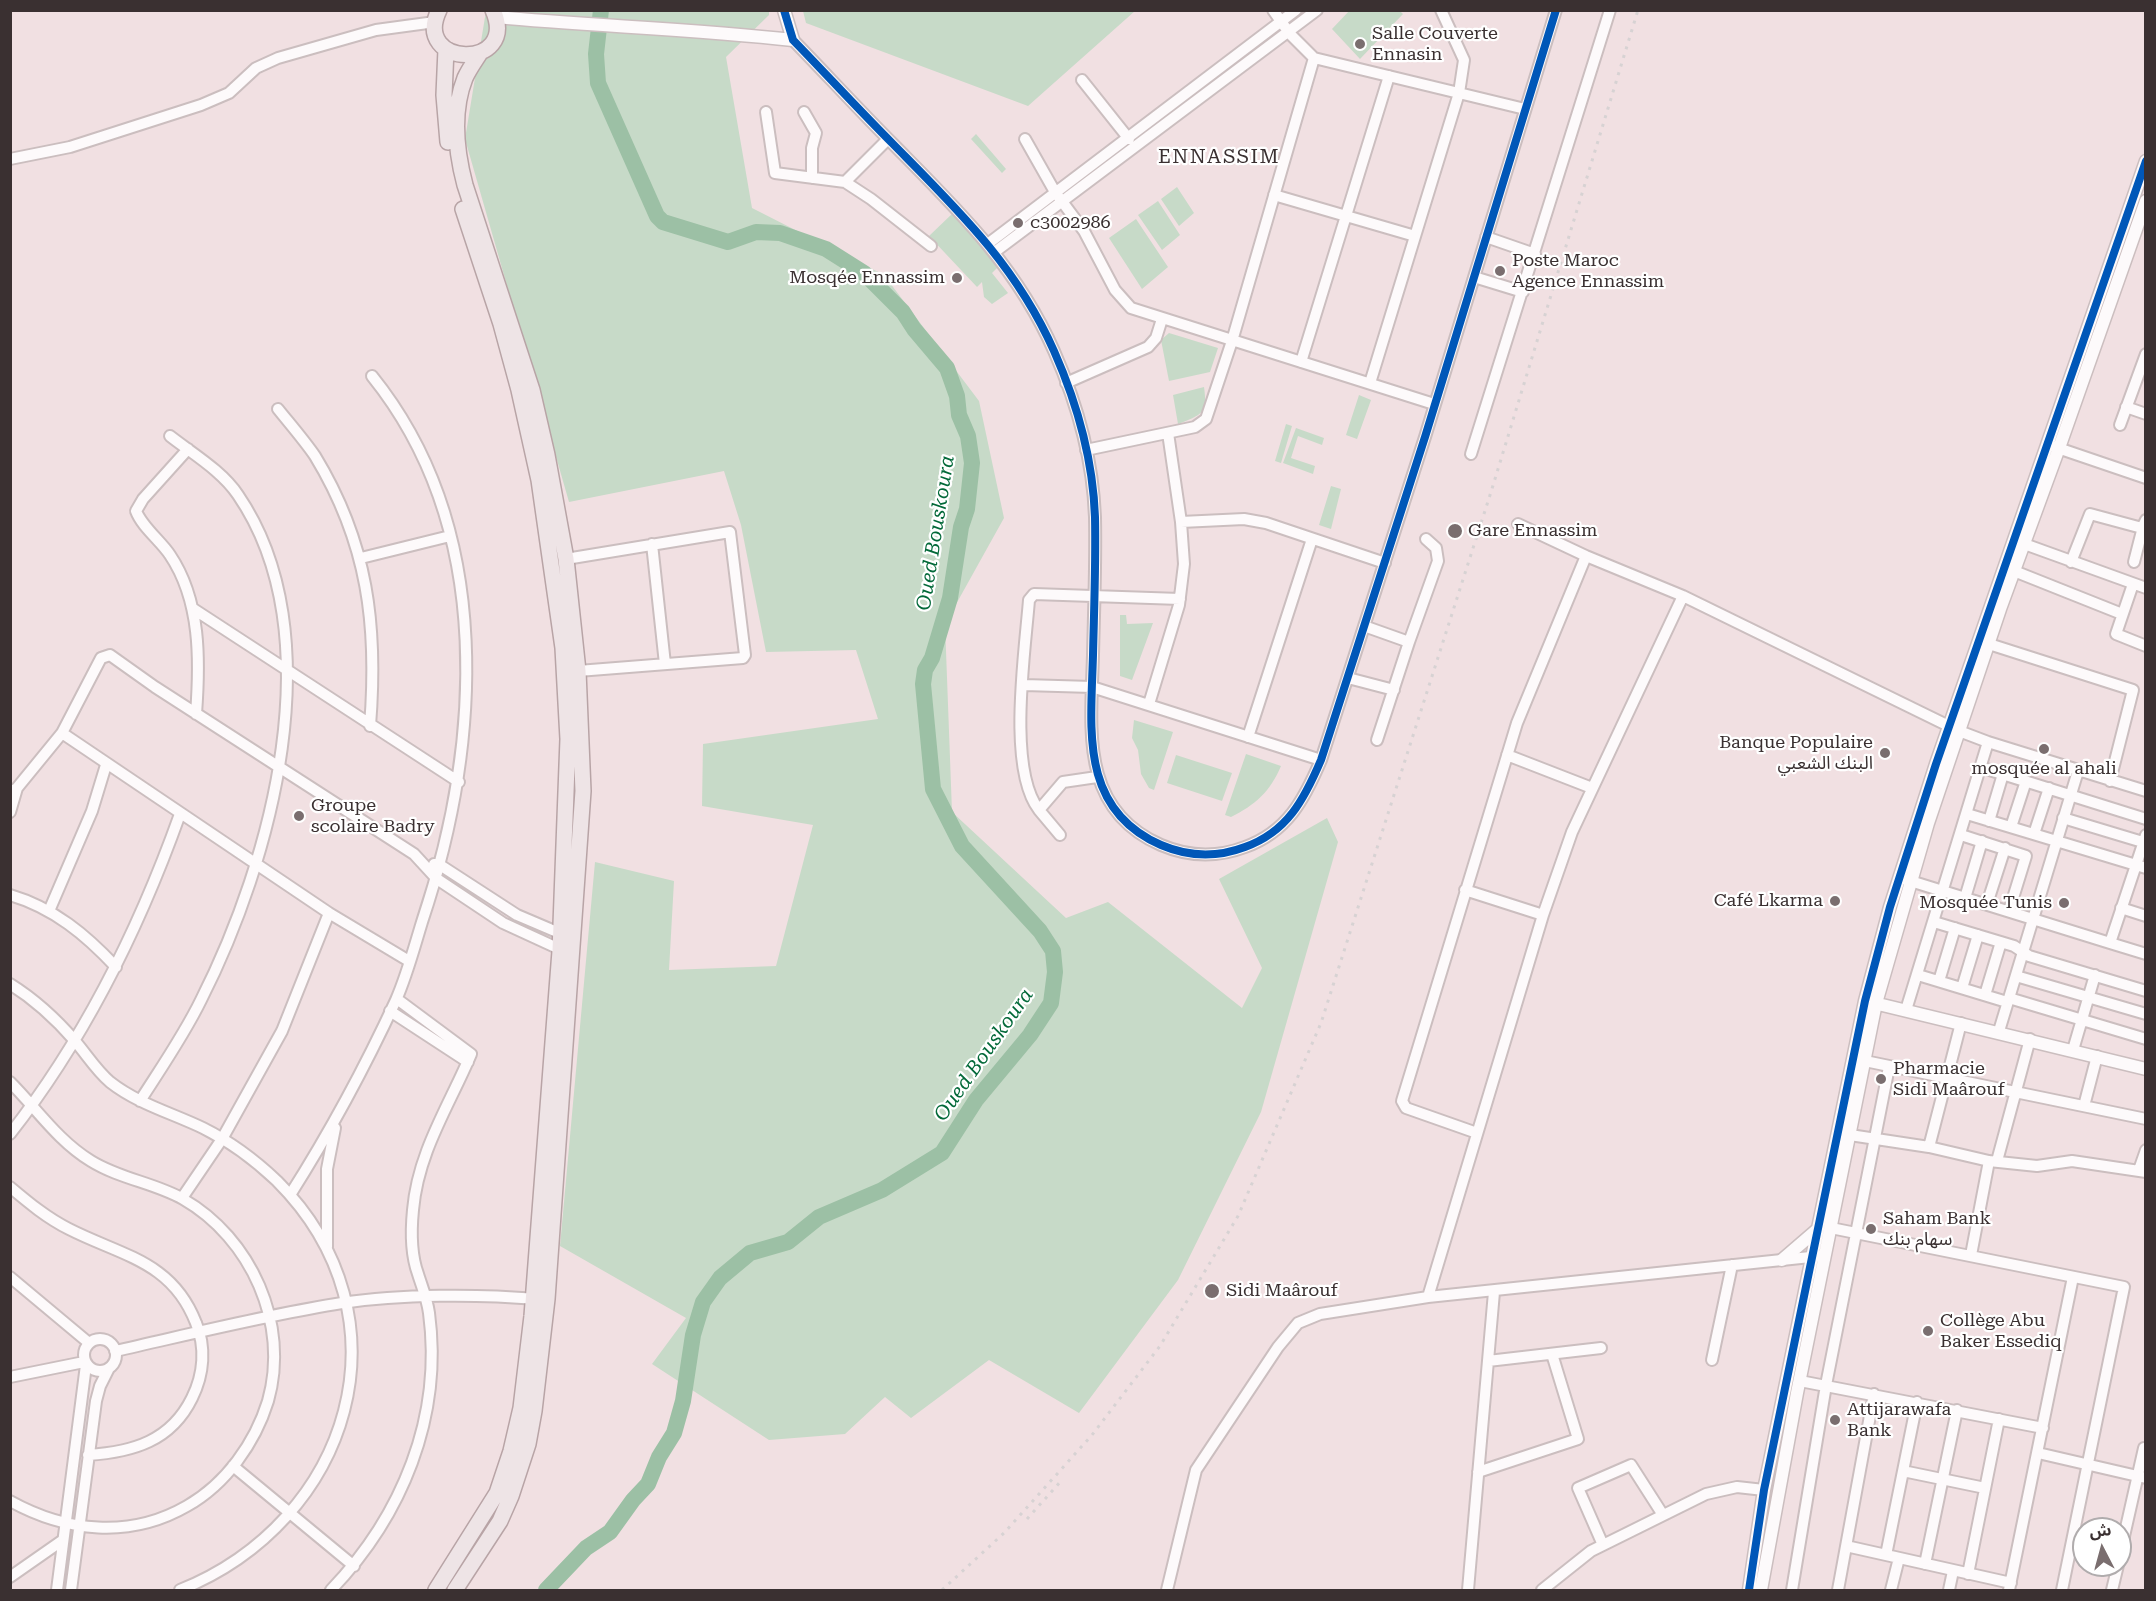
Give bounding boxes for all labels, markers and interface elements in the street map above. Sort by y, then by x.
place label: Salle Couverte Ennasin [1372,23,1498,66]
marker: Salle Couverte Ennasin [1353,37,1367,51]
district label: ENNASSIM [1158,145,1280,169]
place label: c3002986 [1030,212,1111,234]
marker: c3002986 [1011,216,1025,230]
place label: Poste Maroc Agence Ennassim [1512,250,1664,292]
marker: Poste Maroc Agence Ennassim [1493,264,1507,278]
place label: Mosqée Ennassim [789,267,945,289]
marker: Mosqée Ennassim [950,271,964,285]
water label: Oued Bouskoura [912,454,960,612]
place label: Gare Ennassim [1468,520,1597,542]
marker: Gare Ennassim [1446,522,1464,540]
place label: Banque Populaire البنك الشعبي [1719,732,1873,774]
marker: mosquée al ahali [2037,742,2051,756]
marker: Banque Populaire البنك الشعبي [1878,746,1892,760]
place label: mosquée al ahali [1971,758,2117,780]
place label: Groupe scolaire Badry [311,795,435,838]
marker: Groupe scolaire Badry [292,809,306,823]
place label: Café Lkarma [1714,890,1823,912]
place label: Mosquée Tunis [1919,892,2052,914]
marker: Café Lkarma [1828,894,1842,908]
marker: Mosquée Tunis [2057,896,2071,910]
water label: Oued Bouskoura [929,984,1039,1126]
place label: Pharmacie Sidi Maârouf [1893,1058,2005,1100]
marker: Pharmacie Sidi Maârouf [1874,1072,1888,1086]
place label: Saham Bank سهام بنك [1883,1208,1991,1250]
marker: Saham Bank سهام بنك [1864,1222,1878,1236]
place label: Sidi Maârouf [1226,1280,1338,1302]
marker: Sidi Maârouf [1203,1282,1221,1300]
place label: Collège Abu Baker Essediq [1940,1310,2062,1352]
marker: Collège Abu Baker Essediq [1921,1324,1935,1338]
place label: Attijarawafa Bank [1847,1399,1951,1442]
marker: Attijarawafa Bank [1828,1413,1842,1427]
north arrow [2072,1517,2132,1577]
text: ش [2088,1520,2112,1541]

